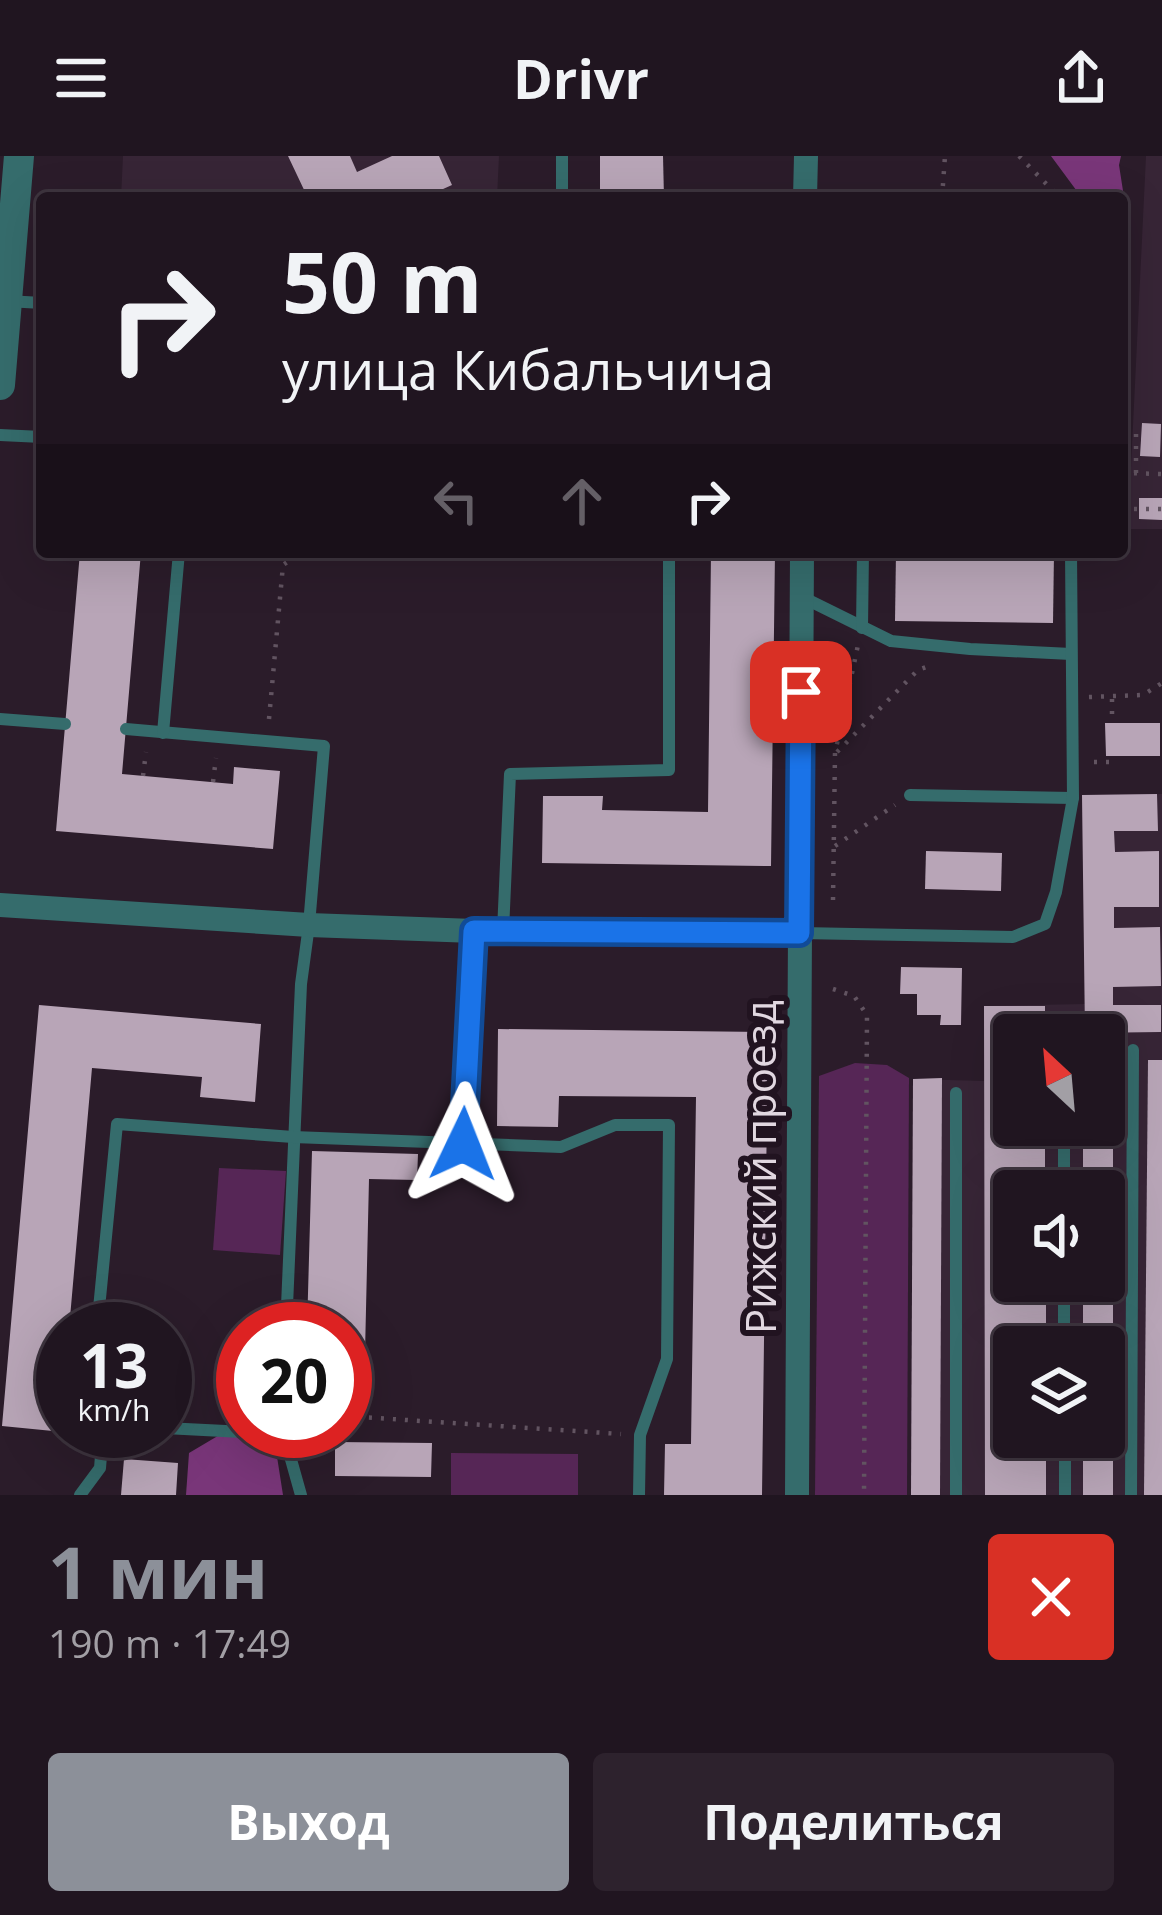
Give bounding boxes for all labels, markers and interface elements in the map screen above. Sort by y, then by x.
text: Drivr [513,41,649,115]
icon: menu [48,45,114,111]
icon: share [1048,45,1114,111]
text: 50 m [282,223,482,338]
icon: right [84,240,240,396]
text: улица Кибальчича [282,332,774,406]
icon: left [423,468,489,534]
icon: ahead [549,468,615,534]
icon: right [675,468,741,534]
pin [750,641,852,743]
icon: arrive [768,659,834,725]
street label: Рижский проезд [731,1000,788,1334]
north arrow [993,1014,1125,1146]
map controls [993,1014,1125,1458]
position arrow [400,1081,526,1207]
button: sound [993,1170,1125,1302]
speed limit sign: 20 [216,1302,372,1458]
text: 13 [80,1324,148,1406]
button: layers [993,1326,1125,1458]
text: km/h [78,1389,150,1430]
text: 1 мин [48,1522,268,1620]
button: close [988,1534,1114,1660]
text: 190 m · 17:49 [48,1616,291,1669]
button: Выход [48,1753,569,1891]
button: Поделиться [593,1753,1114,1891]

